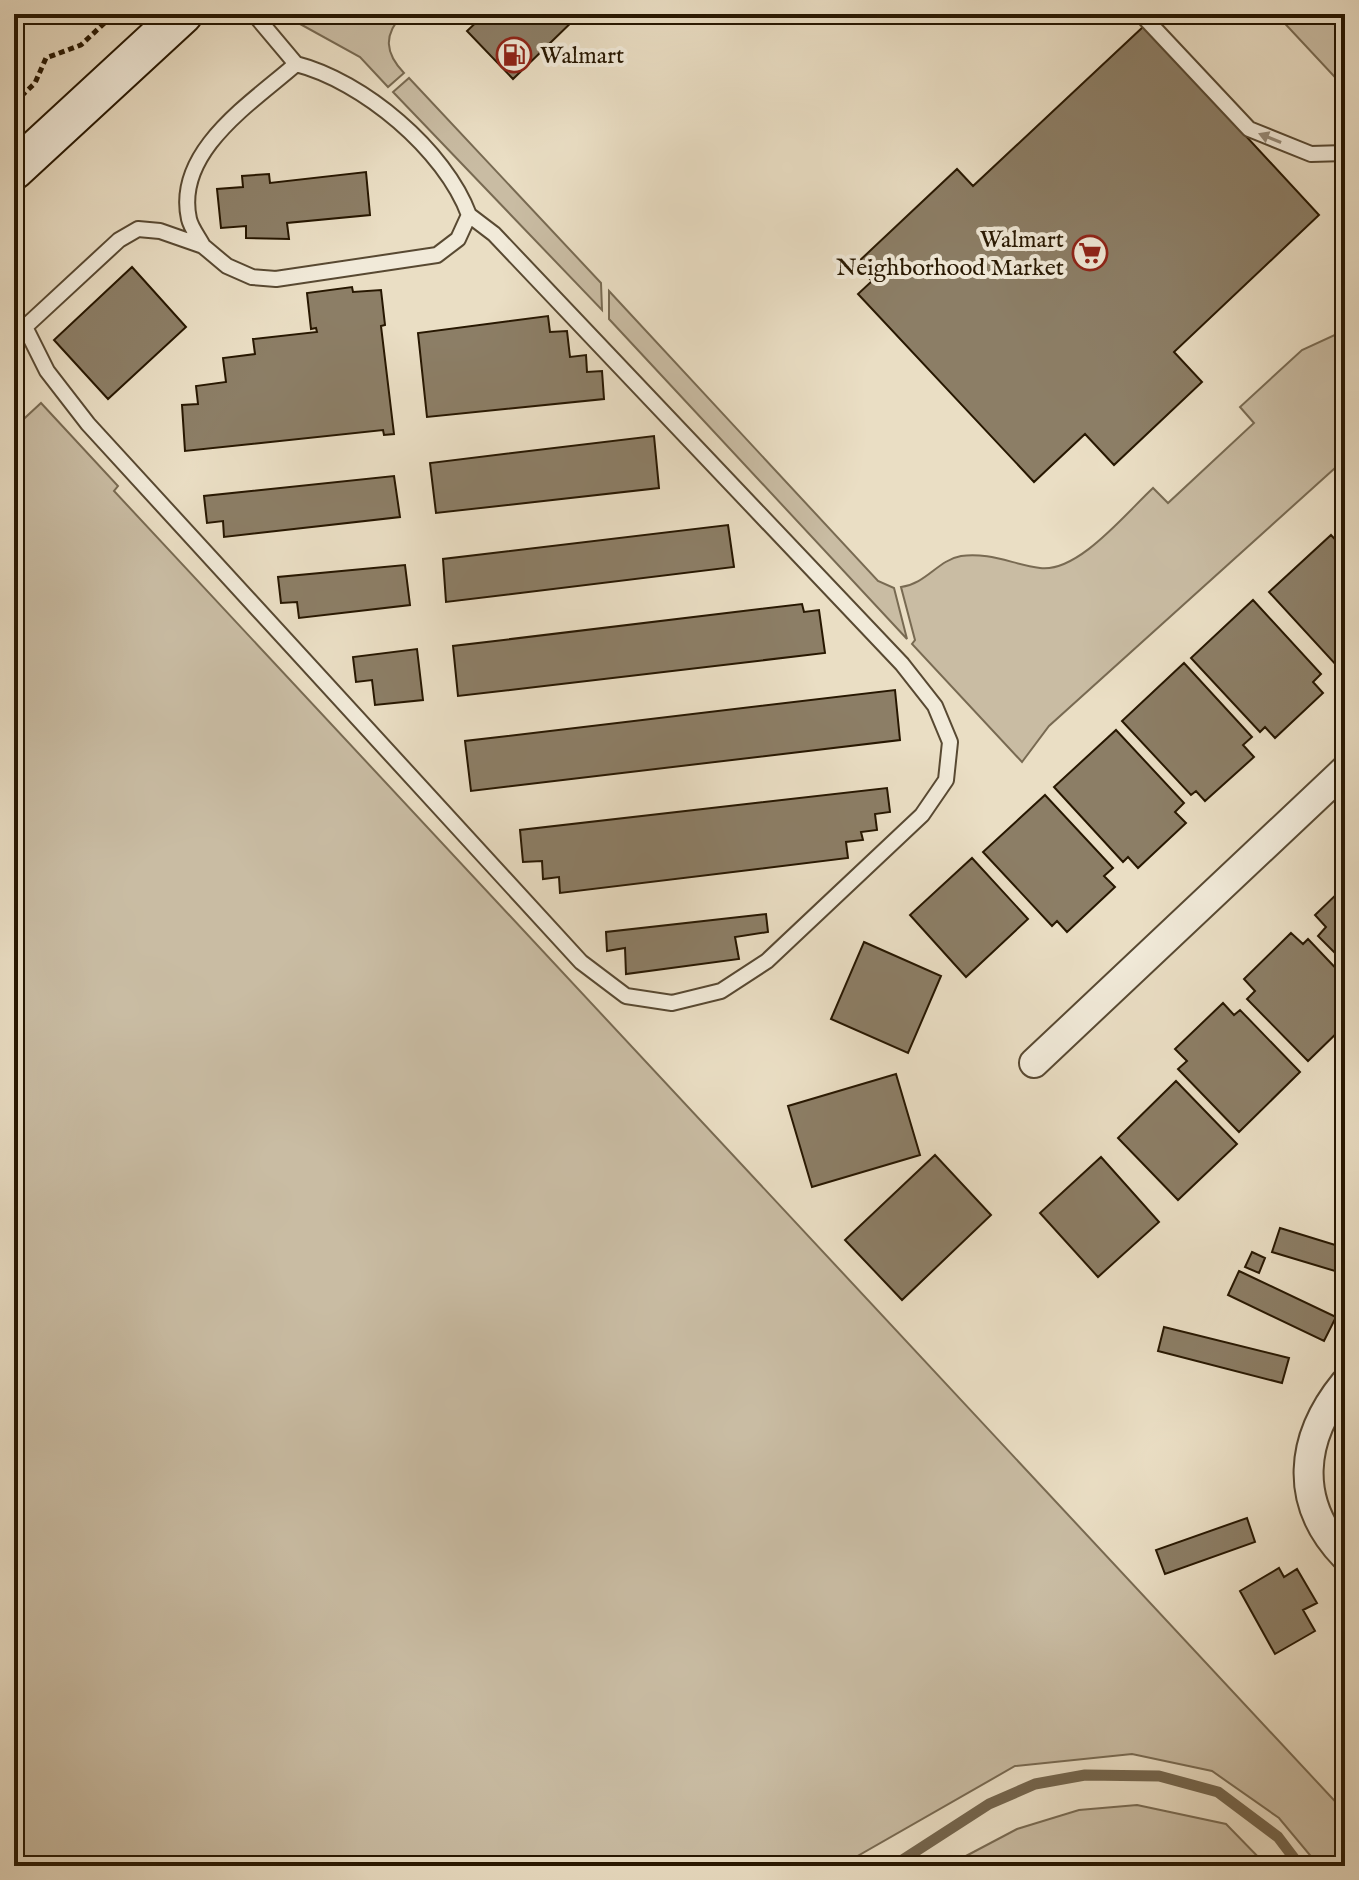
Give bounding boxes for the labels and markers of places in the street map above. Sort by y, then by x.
fuel station icon: Walmart [495,36,533,74]
place label: Walmart [540,41,624,72]
place label: Walmart Neighborhood Market [836,225,1064,284]
supermarket icon: Walmart Neighborhood Market [1071,234,1109,272]

